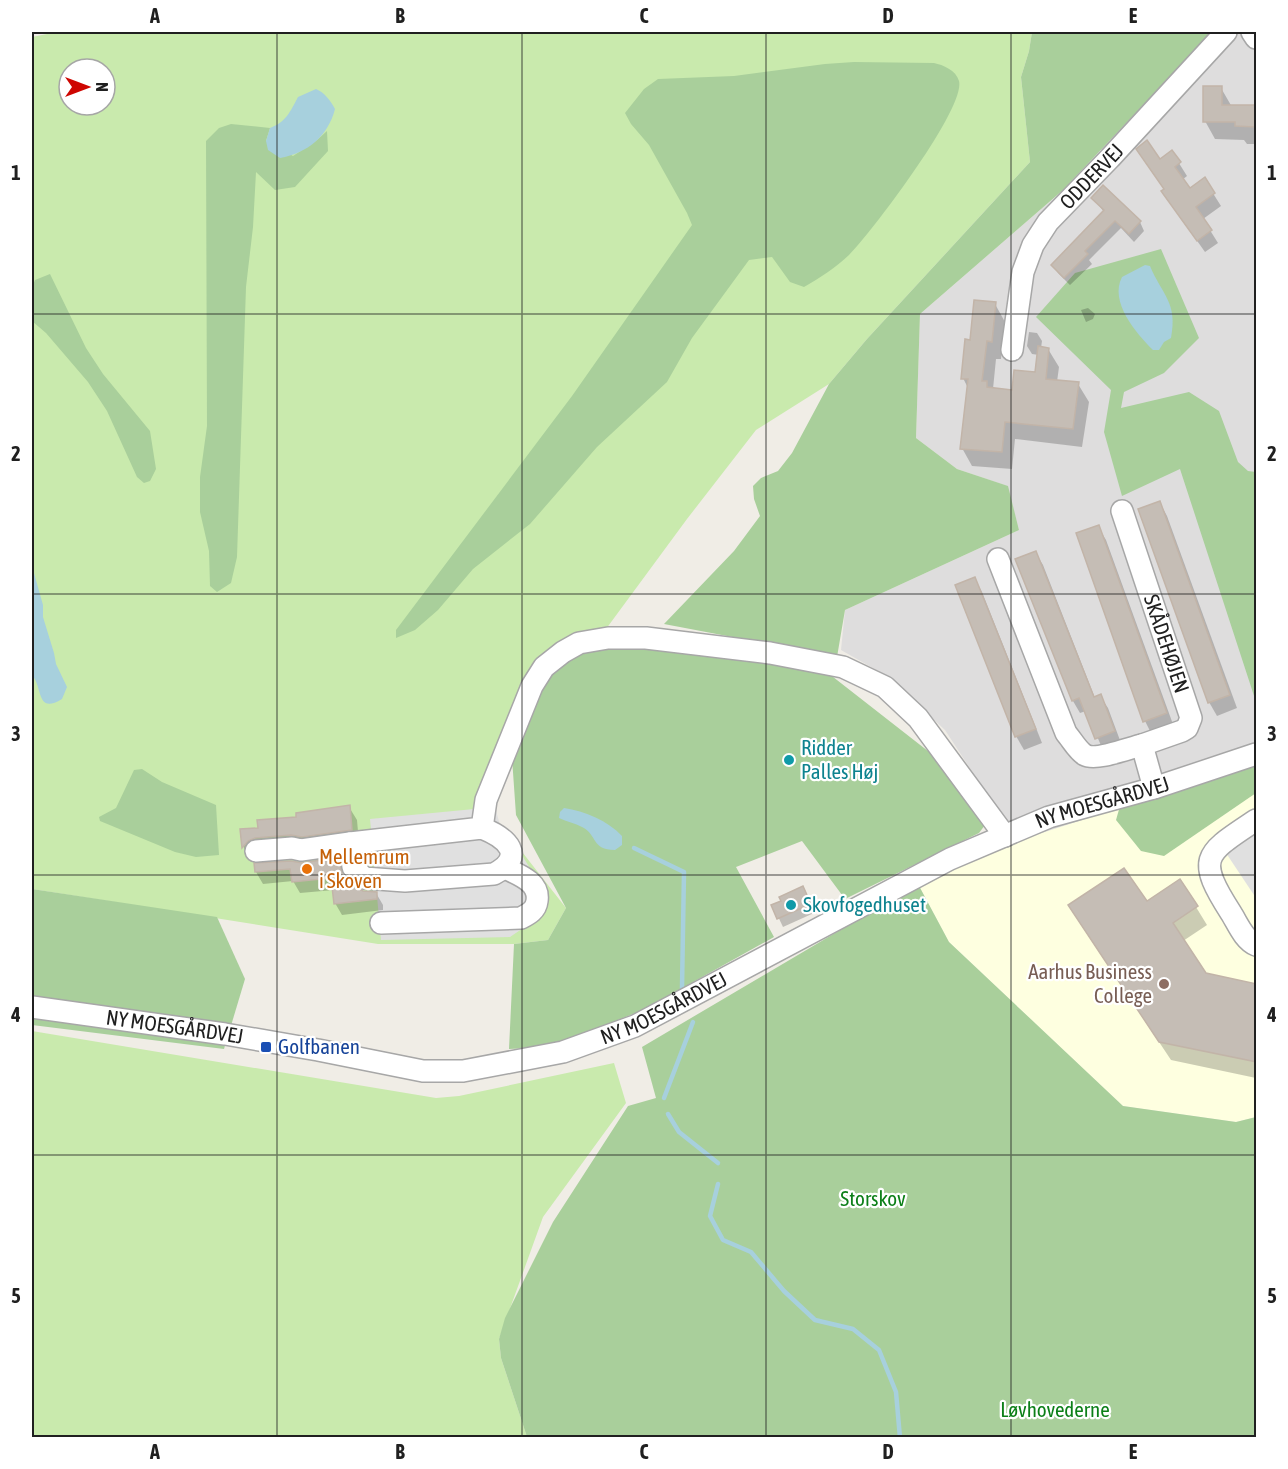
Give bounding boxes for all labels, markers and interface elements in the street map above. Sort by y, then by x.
text: A [149,4,160,27]
text: B [395,4,405,27]
text: C [640,4,649,27]
text: D [882,4,894,27]
text: E [1129,4,1138,27]
north arrow [57,57,117,117]
text: N [93,82,111,92]
street label: ODDERVEJ [1054,139,1128,214]
text: 1 [11,161,21,184]
text: 1 [1267,161,1277,184]
text: 2 [11,442,21,465]
text: 2 [1267,442,1277,465]
street label: SKÅDEHØJEN [1140,591,1195,696]
text: 3 [11,722,21,745]
text: 3 [1267,722,1277,745]
place label: Ridder Palles Høj [801,735,878,783]
marker: Ridder Palles Høj [782,753,796,767]
street label: NY MOESGÅRDVEJ [1031,771,1172,833]
place label: Mellemrum i Skoven [319,844,410,892]
marker: Mellemrum i Skoven [300,862,314,876]
place label: Skovfogedhuset [803,892,926,916]
marker: Skovfogedhuset [784,898,798,912]
place label: Aarhus Business College [1028,959,1152,1007]
street label: NY MOESGÅRDVEJ [597,967,731,1049]
marker: Aarhus Business College [1157,977,1171,991]
text: 4 [10,1003,21,1026]
text: 4 [1266,1003,1277,1026]
street label: NY MOESGÅRDVEJ [105,1004,245,1048]
place label: Golfbanen [278,1034,360,1058]
marker: Golfbanen [259,1040,273,1054]
park label: Storskov [840,1186,906,1210]
text: 5 [11,1284,21,1307]
text: 5 [1267,1284,1277,1307]
park label: Løvhovederne [1000,1397,1110,1421]
text: A [149,1440,160,1463]
text: B [395,1440,405,1463]
text: C [640,1440,649,1463]
text: D [882,1440,894,1463]
text: E [1129,1440,1138,1463]

